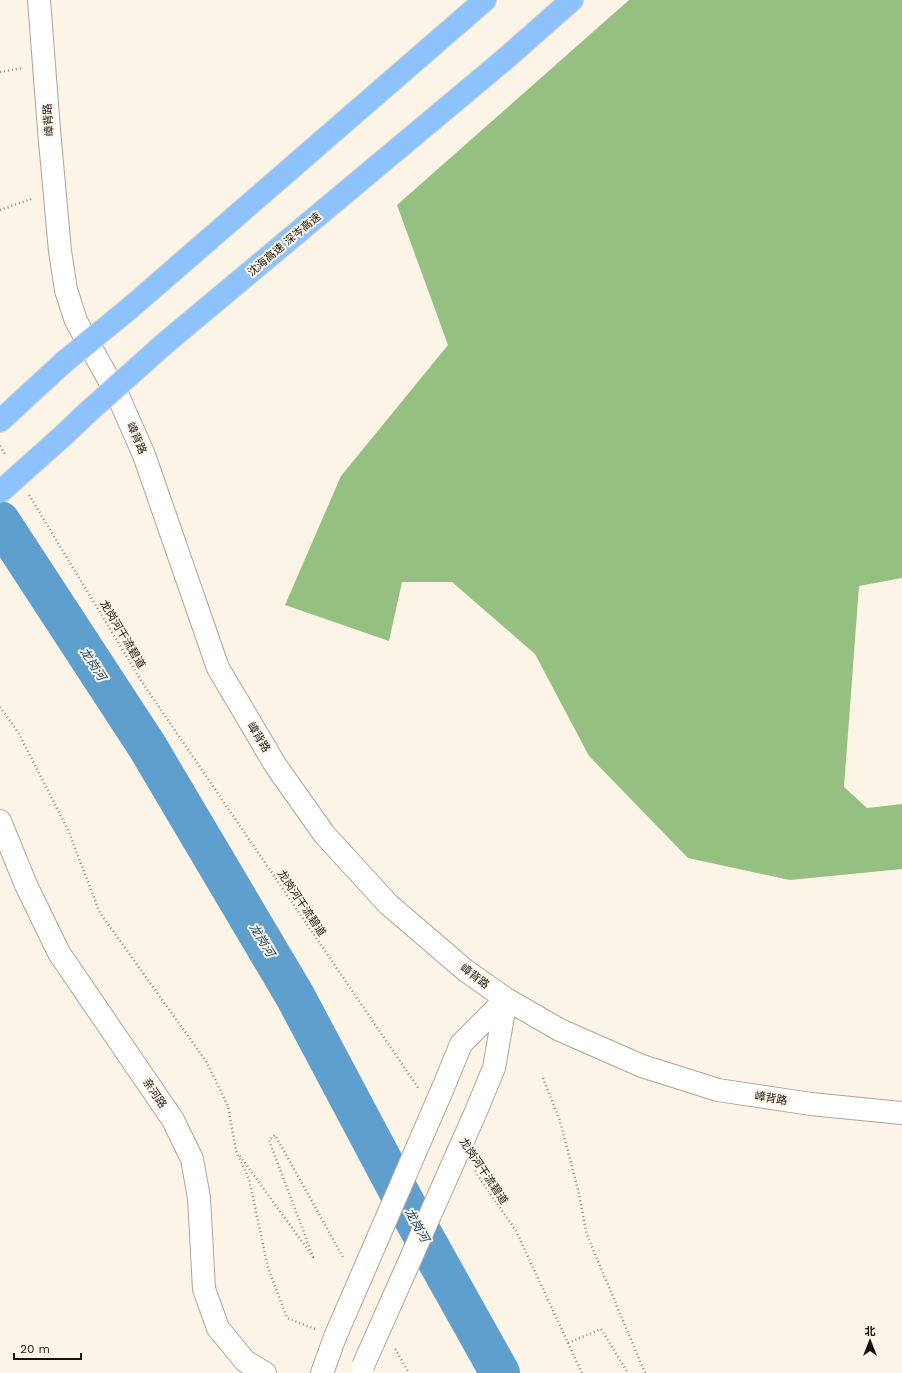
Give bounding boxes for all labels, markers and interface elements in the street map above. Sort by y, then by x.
street label: 嶂背路 [41,103,56,137]
street label: 沈海高速 深岑高速 [245,210,324,279]
street label: 嶂背路 [124,420,149,456]
street label: 龙岗河干流碧道 [97,598,148,671]
water label: 龙岗河 [77,645,110,685]
street label: 嶂背路 [245,720,273,755]
street label: 龙岗河干流碧道 [275,868,329,939]
water label: 龙岗河 [247,921,278,961]
street label: 嶂背路 [458,961,492,992]
street label: 亲河路 [140,1076,169,1111]
street label: 嶂背路 [754,1089,788,1107]
street label: 龙岗河干流碧道 [457,1136,511,1207]
water label: 龙岗河 [402,1206,433,1246]
north arrow [850,1321,890,1361]
text: 北 [865,1325,876,1338]
scale bar [14,1335,81,1361]
text: 20 m [20,1342,50,1356]

